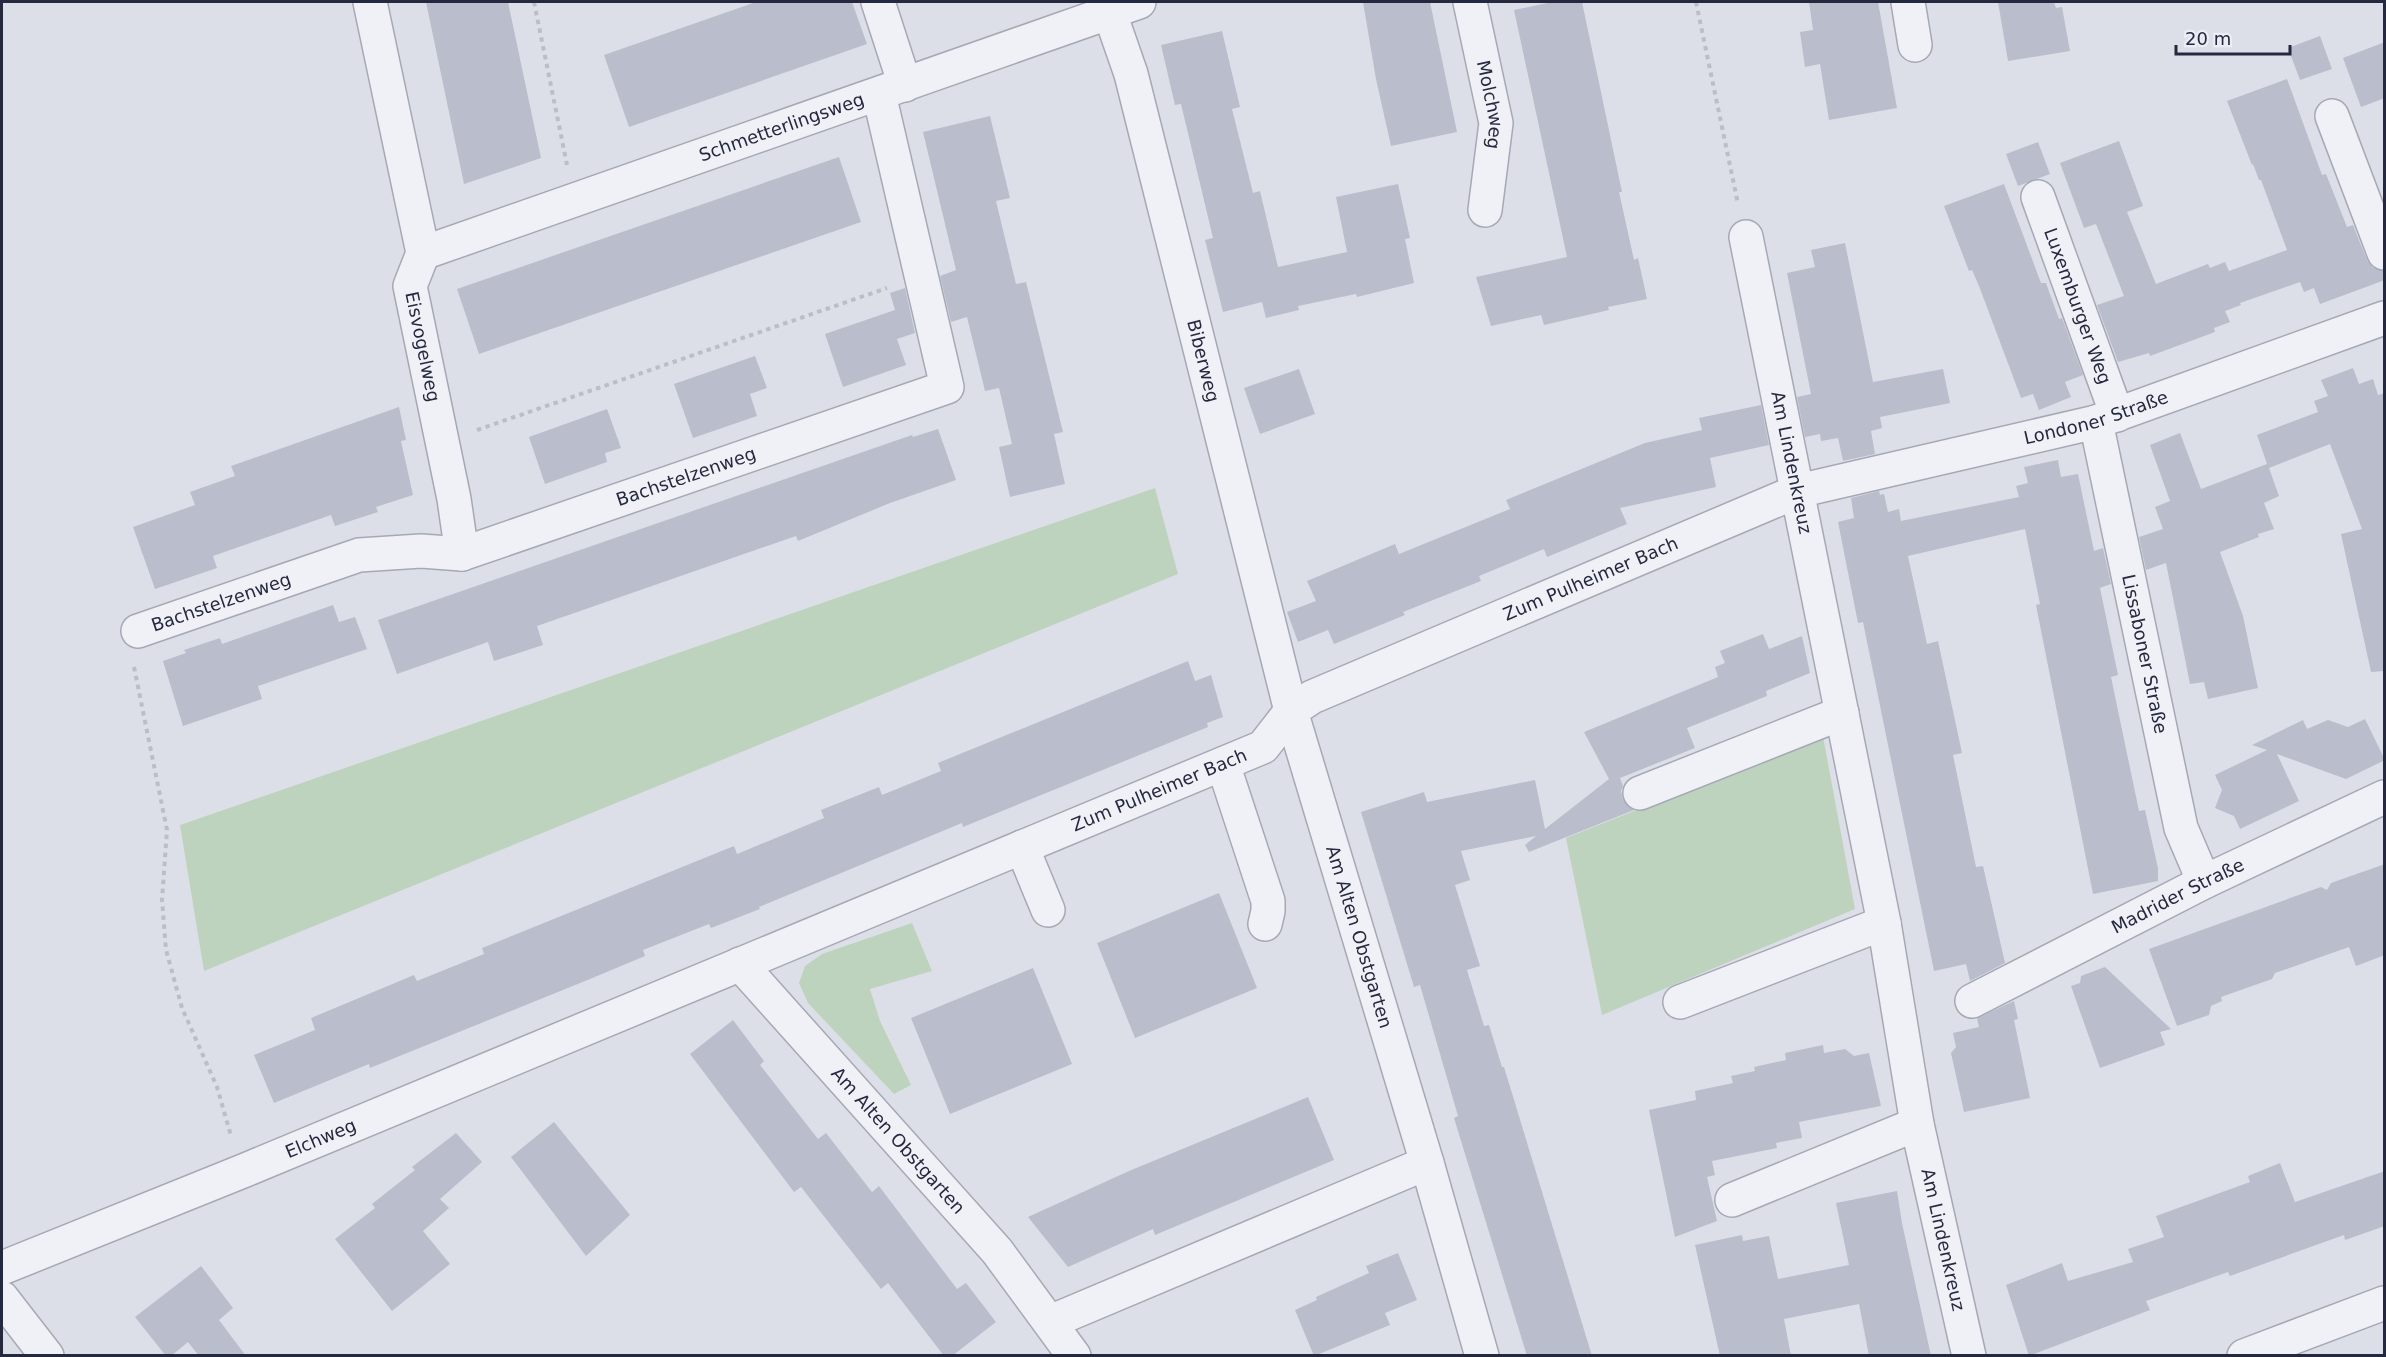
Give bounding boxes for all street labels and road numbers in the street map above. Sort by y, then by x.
street label: Molchweg [1473,58,1508,150]
street label: Schmetterlingsweg [696,88,867,165]
street label: Luxemburger Weg [2040,225,2116,387]
street label: Eisvogelweg [401,290,445,404]
street label: Biberweg [1183,317,1224,404]
street label: Londoner Straße [2022,386,2171,448]
street label: Am Lindenkreuz [1767,389,1816,536]
street label: Bachstelzenweg [613,443,759,510]
street label: Zum Pulheimer Bach [1500,532,1681,625]
street label: Bachstelzenweg [148,568,294,636]
street label: Lissaboner Straße [2118,572,2172,735]
street label: Zum Pulheimer Bach [1068,744,1250,835]
street label: Am Alten Obstgarten [1322,843,1397,1031]
street label: Madrider Straße [2108,854,2247,938]
street label: Am Alten Obstgarten [827,1063,970,1218]
street label: Elchweg [282,1114,359,1162]
street label: Am Lindenkreuz [1917,1166,1970,1313]

